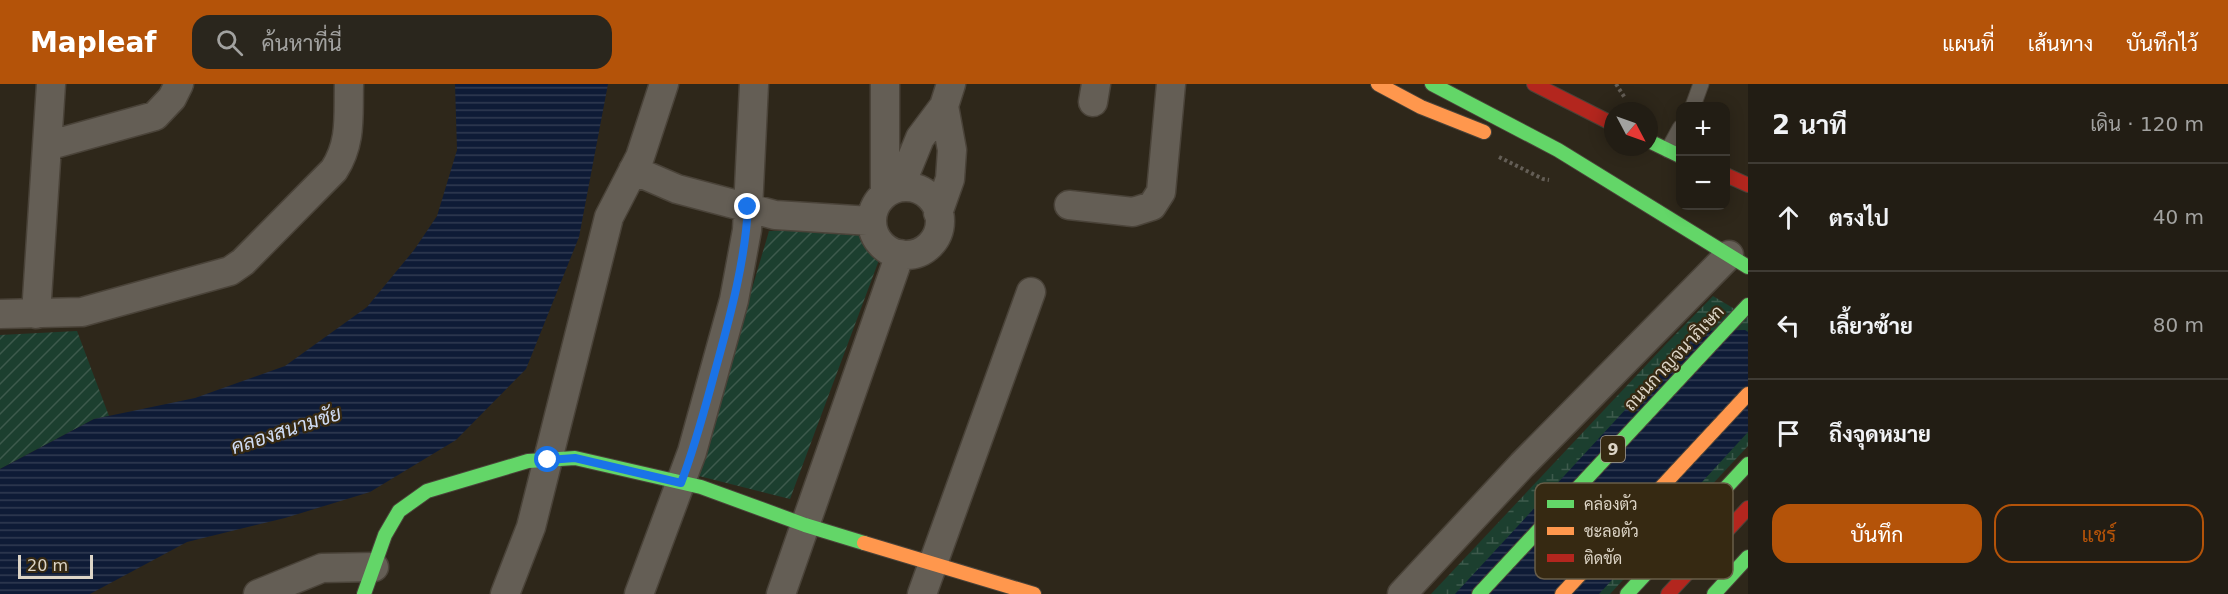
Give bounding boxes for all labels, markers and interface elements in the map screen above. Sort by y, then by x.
search box [192,15,612,69]
text: Mapleaf [30,26,156,59]
icon: search [213,26,246,59]
text: ค้นหาที่นี่ [261,31,342,56]
text: แผนที่ [1942,32,1995,56]
text: เส้นทาง [2028,32,2093,56]
text: บันทึกไว้ [2126,32,2198,56]
north arrow [1604,102,1658,156]
map controls [1676,102,1730,210]
button: + [1676,102,1730,156]
text: 2 นาที [1772,110,1847,140]
text: เดิน · 120 m [2090,112,2204,136]
button: − [1676,156,1730,210]
route end [734,193,760,219]
icon: ahead [1772,201,1805,234]
text: 40 m [2153,205,2204,229]
text: ตรงไป [1829,206,1889,231]
street label: ถนนกาญจนาภิเษก [1619,300,1729,416]
icon: left [1772,309,1805,342]
text: 80 m [2153,313,2204,337]
text: เลี้ยวซ้าย [1829,314,1913,339]
water label: คลองสนามชัย [228,401,345,459]
icon: arrive [1772,417,1805,450]
text: ถึงจุดหมาย [1829,422,1931,447]
road number: 9 [1601,436,1625,462]
route start [534,446,560,472]
legend [1535,483,1733,579]
text: คล่องตัว [1584,494,1638,514]
button: บันทึก [1772,504,1982,563]
button: แชร์ [1994,504,2204,563]
text: ชะลอตัว [1584,521,1639,541]
text: ติดขัด [1584,548,1622,568]
scale bar [18,552,93,580]
text: 20 m [27,556,68,575]

